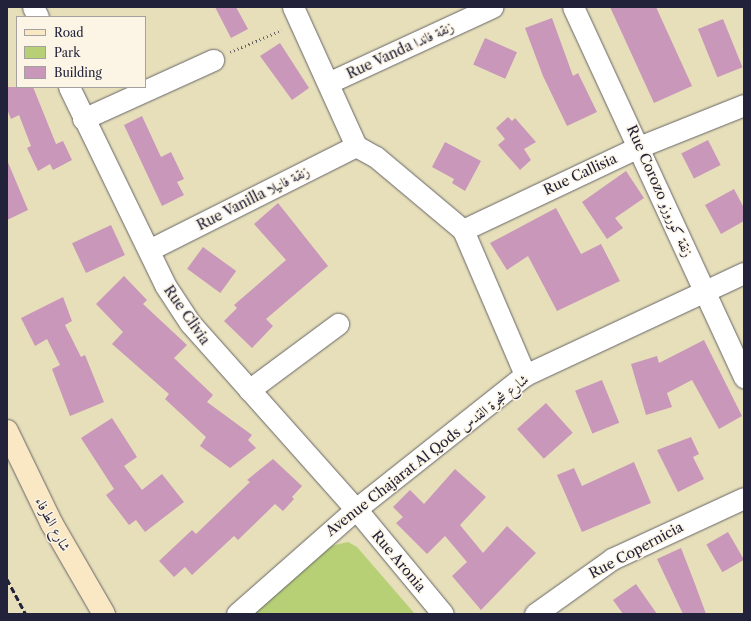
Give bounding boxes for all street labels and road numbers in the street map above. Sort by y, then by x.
street label: Rue Vanda زنقة فاندا [343,18,457,82]
street label: Rue Corozo زنقة كوروزو [623,122,697,260]
street label: Rue Callisia [541,150,619,198]
street label: Rue Vanilla زنقة فانيلا [194,162,312,234]
street label: Rue Clivia [160,282,214,348]
street label: Avenue Chajarat Al Qods شارع شجرة القدس [322,370,532,540]
street label: شارع الطرفاء [32,494,74,554]
street label: Rue Copernicia [586,518,686,582]
street label: Rue Aronia [368,527,430,595]

